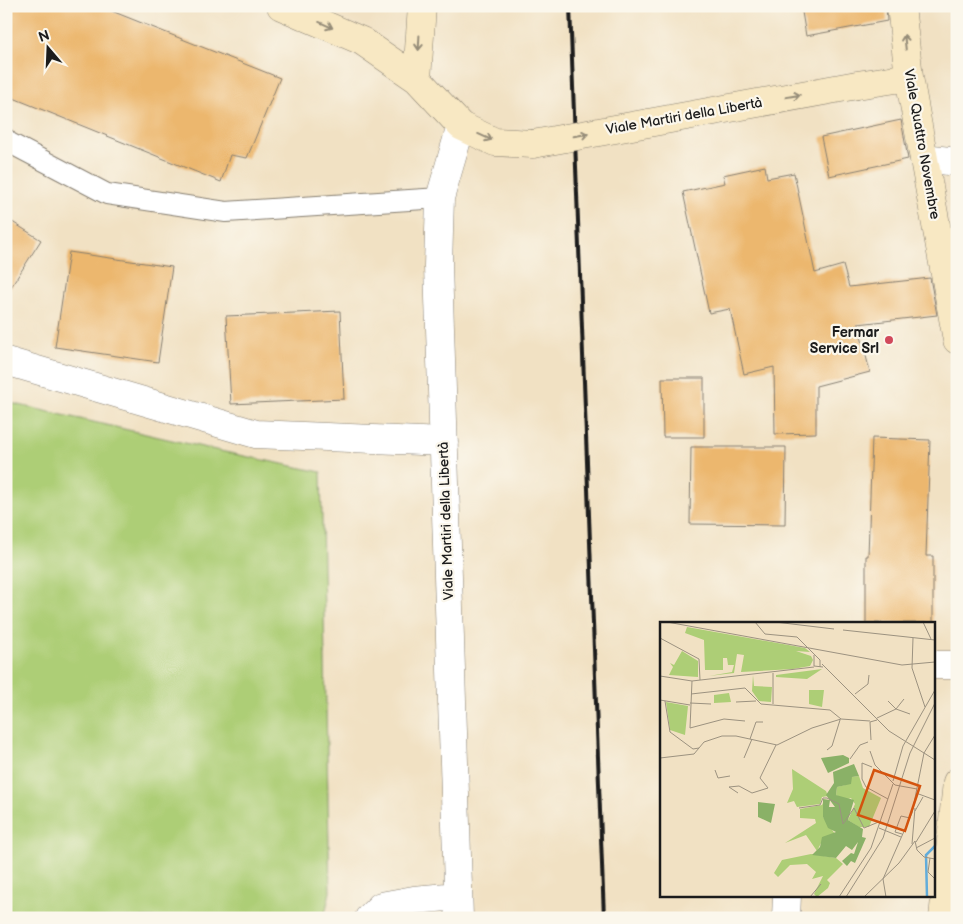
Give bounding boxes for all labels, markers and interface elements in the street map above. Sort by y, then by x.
one-way arrow [318,21,333,31]
north arrow [22,22,72,72]
text: N [36,26,52,46]
one-way arrow [415,34,424,50]
one-way arrow [900,34,910,50]
street label: Viale Quattro Novembre [900,67,944,221]
one-way arrow [784,91,800,101]
street label: Viale Martiri della Libertà [604,94,764,138]
one-way arrow [573,130,589,140]
one-way arrow [477,133,492,143]
place label: Fermar Service Srl [810,324,879,357]
marker: Fermar Service Srl [883,334,895,346]
street label: Viale Martiri della Libertà [435,441,457,601]
inset map [660,622,936,896]

